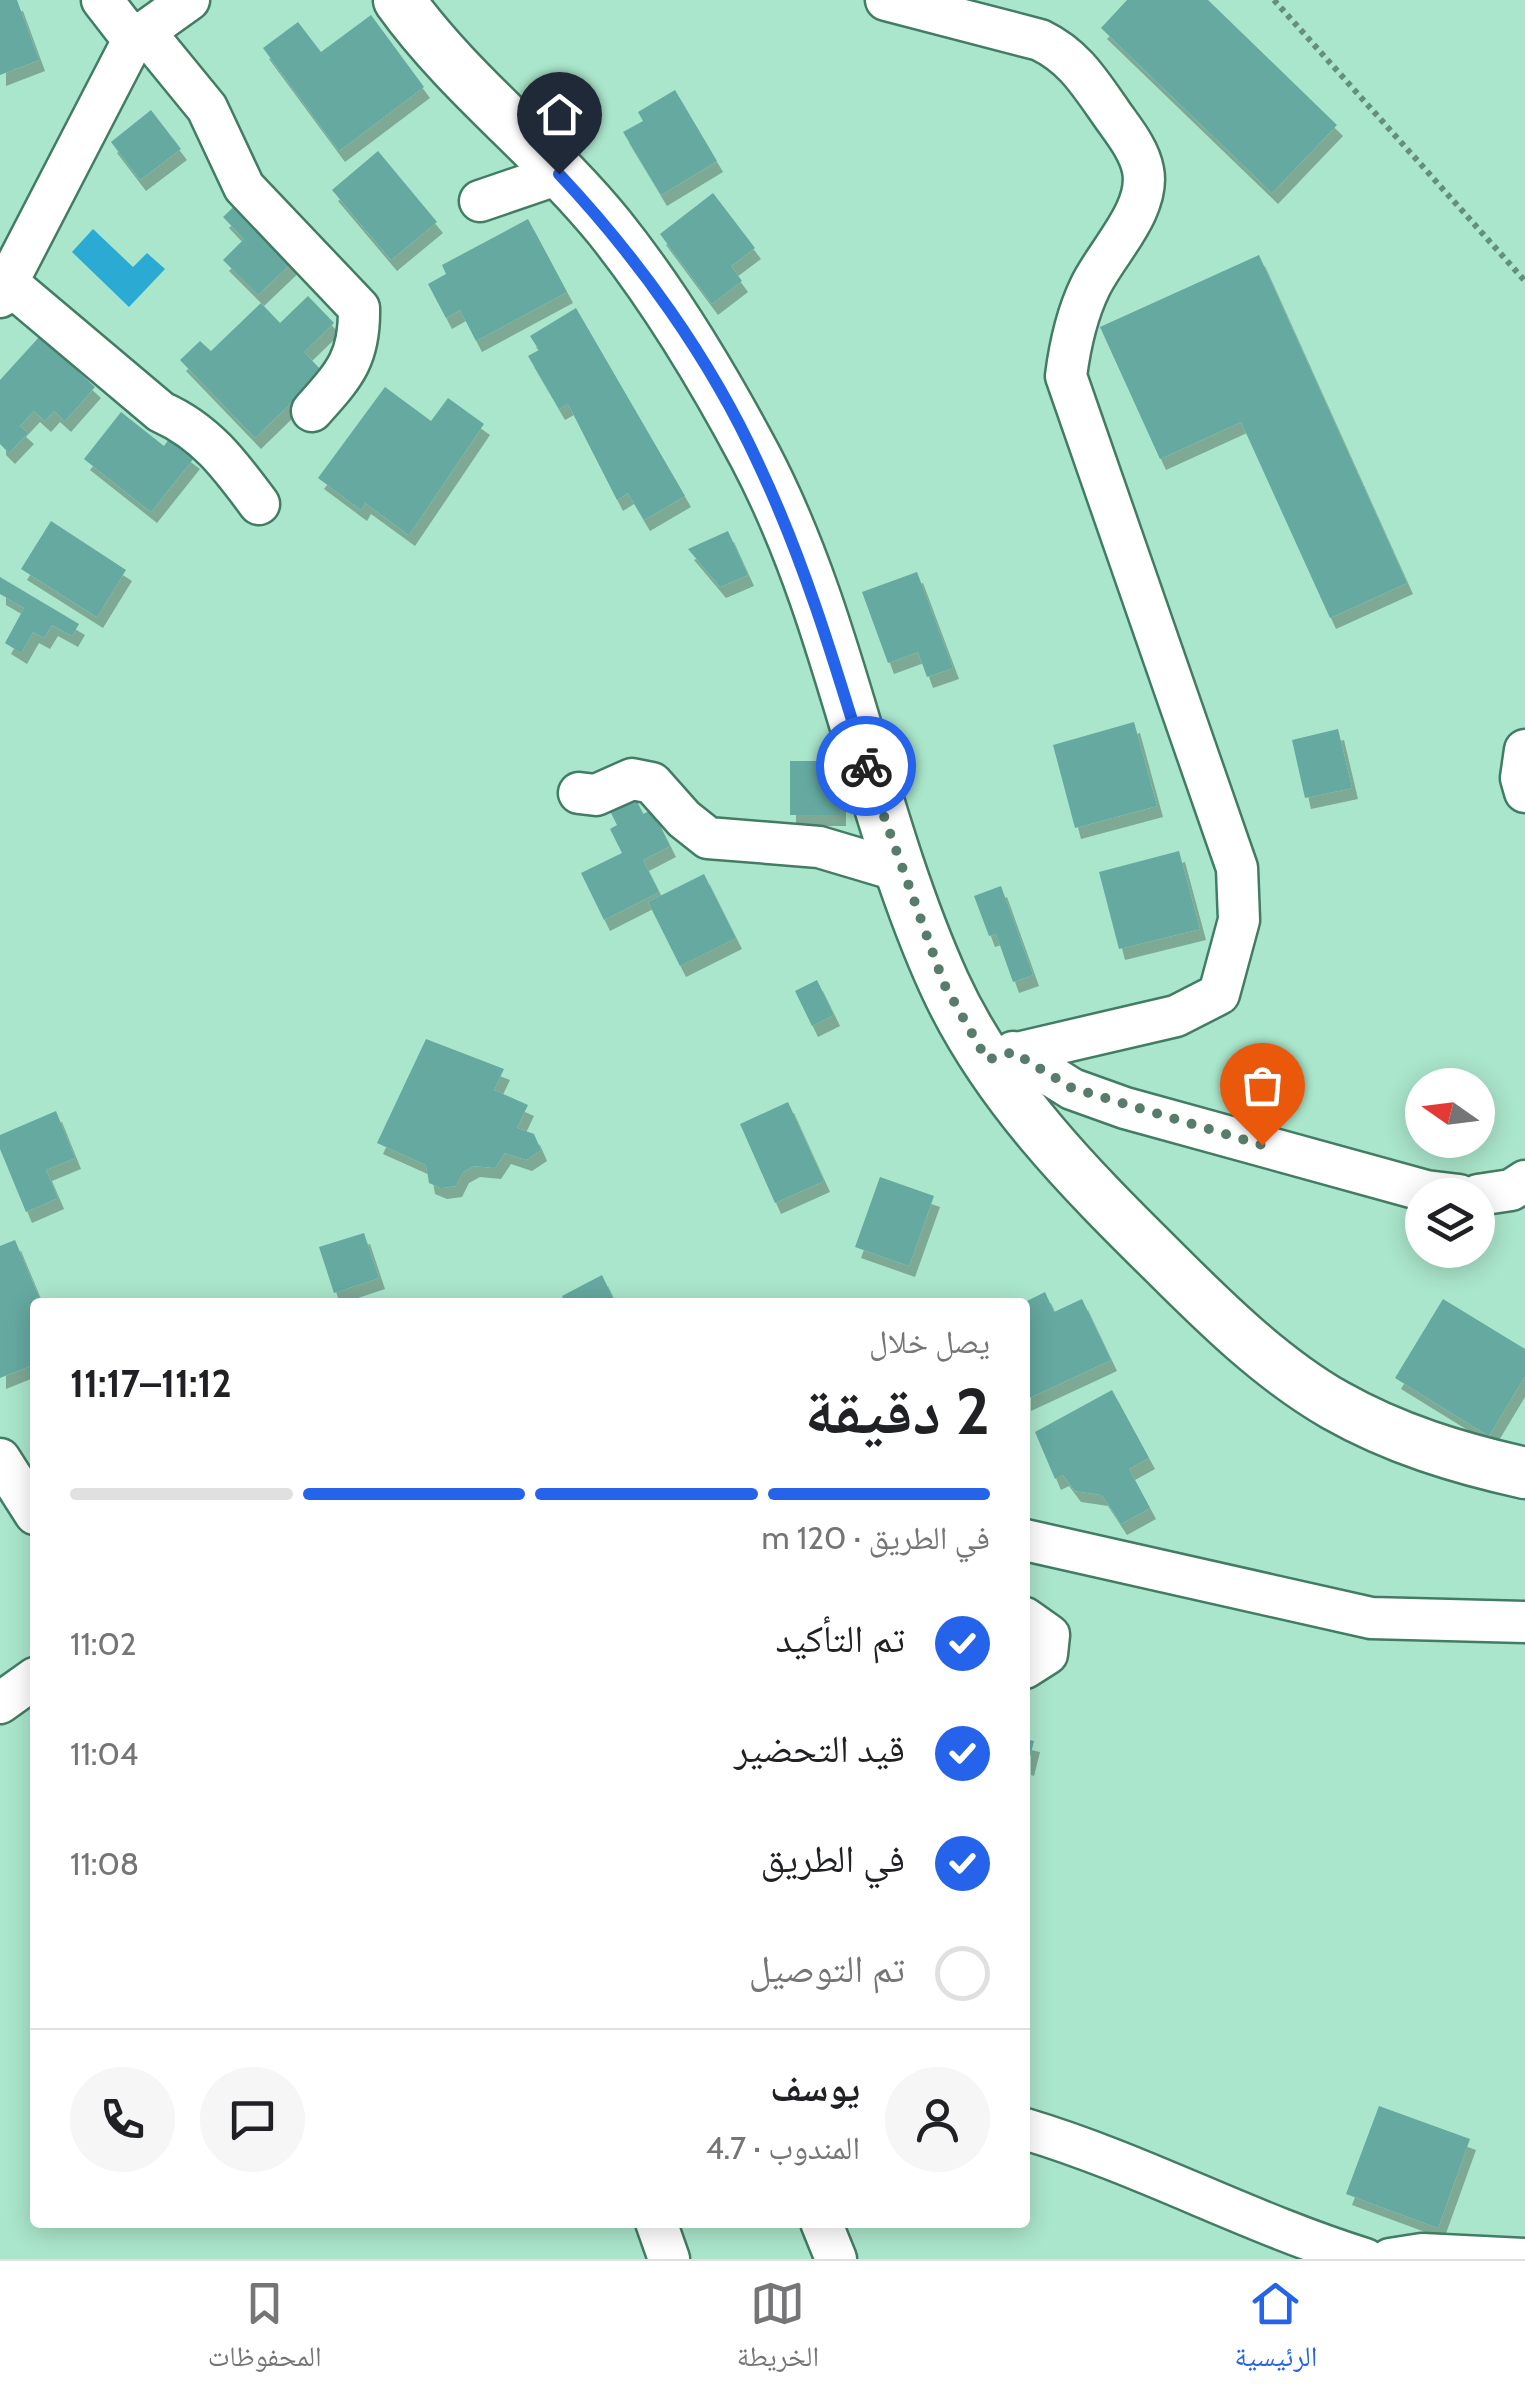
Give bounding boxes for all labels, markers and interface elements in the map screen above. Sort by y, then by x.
pin [517,72,602,175]
icon: home [532,87,587,142]
courier [816,716,916,816]
icon: bike [839,739,894,794]
pin [1220,1043,1305,1146]
icon: bag [1235,1058,1290,1113]
north arrow [1405,1068,1495,1158]
map controls [1405,1068,1495,1268]
button: layers [1405,1178,1495,1268]
text: يصل خلال [869,1322,990,1361]
text: 11:12–11:17 [70,1360,232,1407]
text: 2 دقيقة [804,1371,990,1450]
text: في الطريق · 120 m [762,1518,990,1557]
text: تم التأكيد [775,1615,905,1662]
icon: check [935,1616,990,1671]
text: 11:02 [70,1624,137,1663]
text: قيد التحضير [734,1725,905,1772]
icon: check [935,1726,990,1781]
text: 11:04 [70,1734,138,1773]
text: في الطريق [761,1835,905,1882]
icon: check [935,1836,990,1891]
text: 11:08 [70,1844,139,1883]
text: تم التوصيل [749,1945,905,1992]
text: يوسف [770,2064,860,2111]
button: phone [70,2067,175,2172]
button: chat [200,2067,305,2172]
button: person [885,2067,990,2172]
text: المندوب · 4.7 [705,2128,860,2167]
tab: المحفوظات [208,2276,322,2384]
tab: الخريطة [737,2276,819,2384]
tab: الرئيسية [1234,2276,1317,2384]

